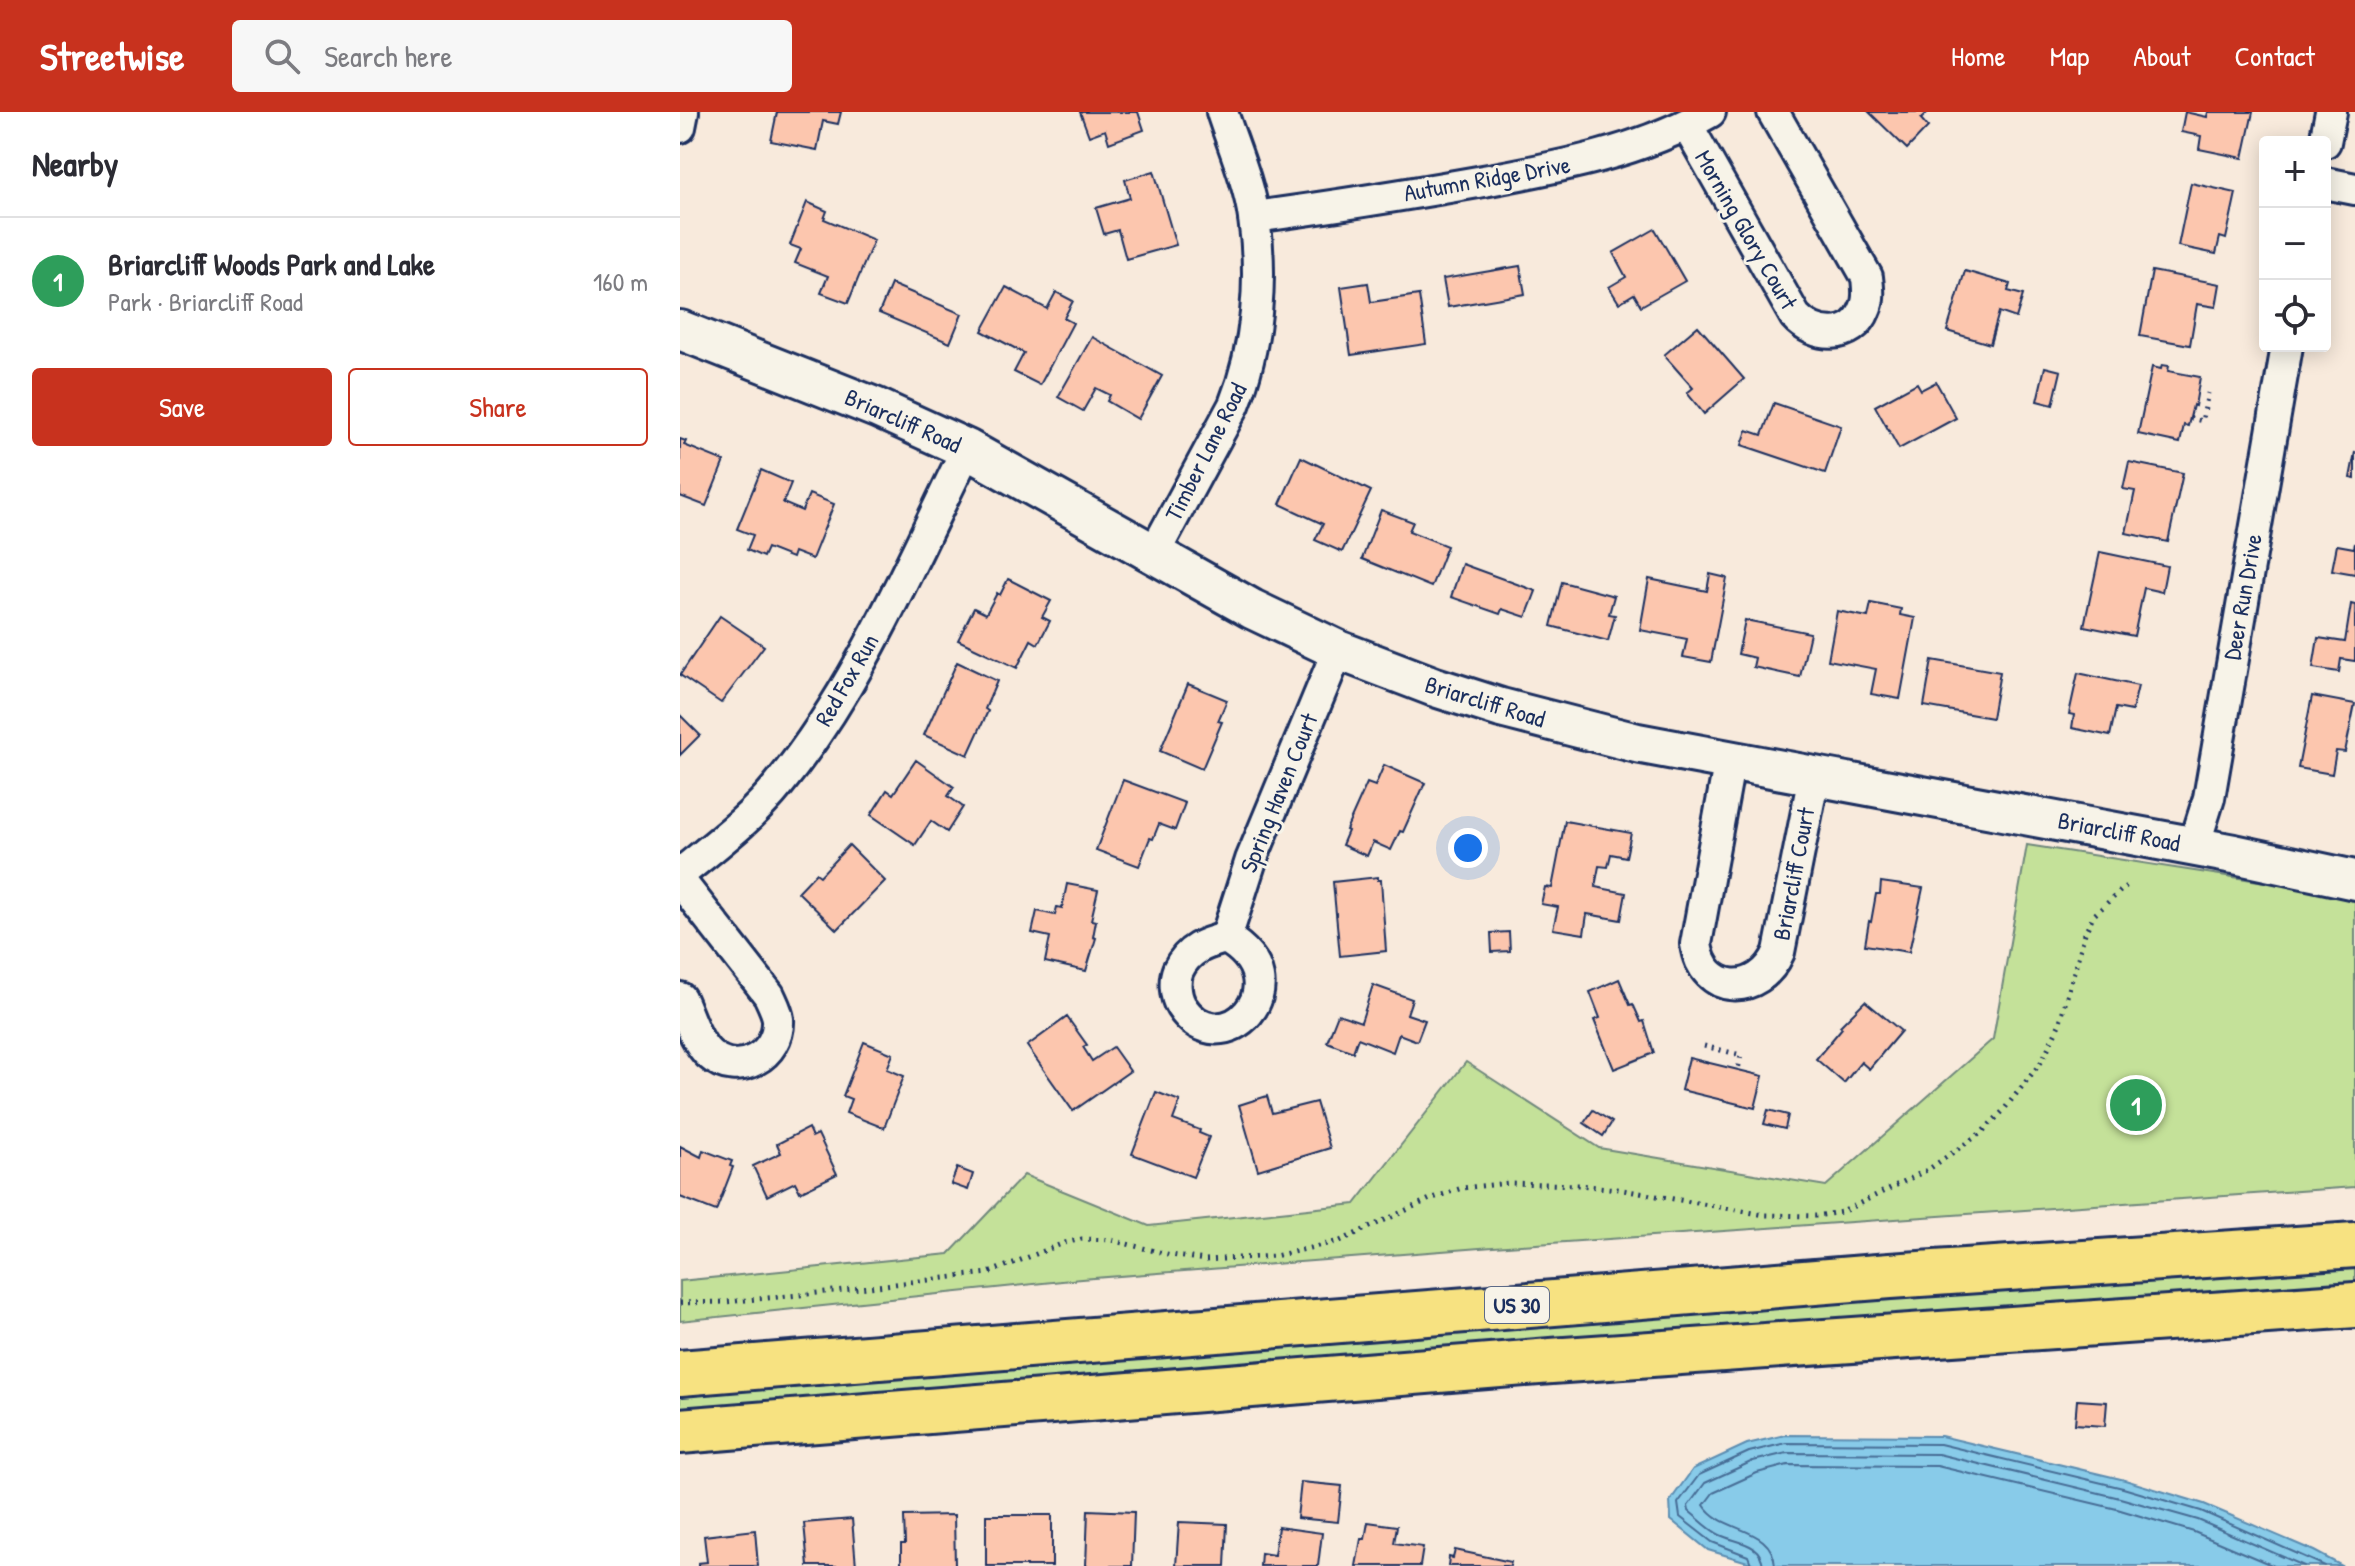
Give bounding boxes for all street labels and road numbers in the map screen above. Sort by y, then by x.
street label: Morning Glory Court [1688,144,1806,316]
street label: Autumn Ridge Drive [1401,148,1573,208]
street label: Timber Lane Road [1157,377,1254,526]
street label: Briarcliff Road [840,380,967,460]
street label: Deer Run Drive [2215,531,2269,662]
street label: Red Fox Run [807,627,885,732]
street label: Briarcliff Road [1421,668,1549,734]
street label: Spring Haven Court [1232,708,1325,877]
street label: Briarcliff Road [2055,803,2183,859]
street label: Briarcliff Court [1764,804,1822,943]
road number: US 30 [1485,1287,1549,1323]

